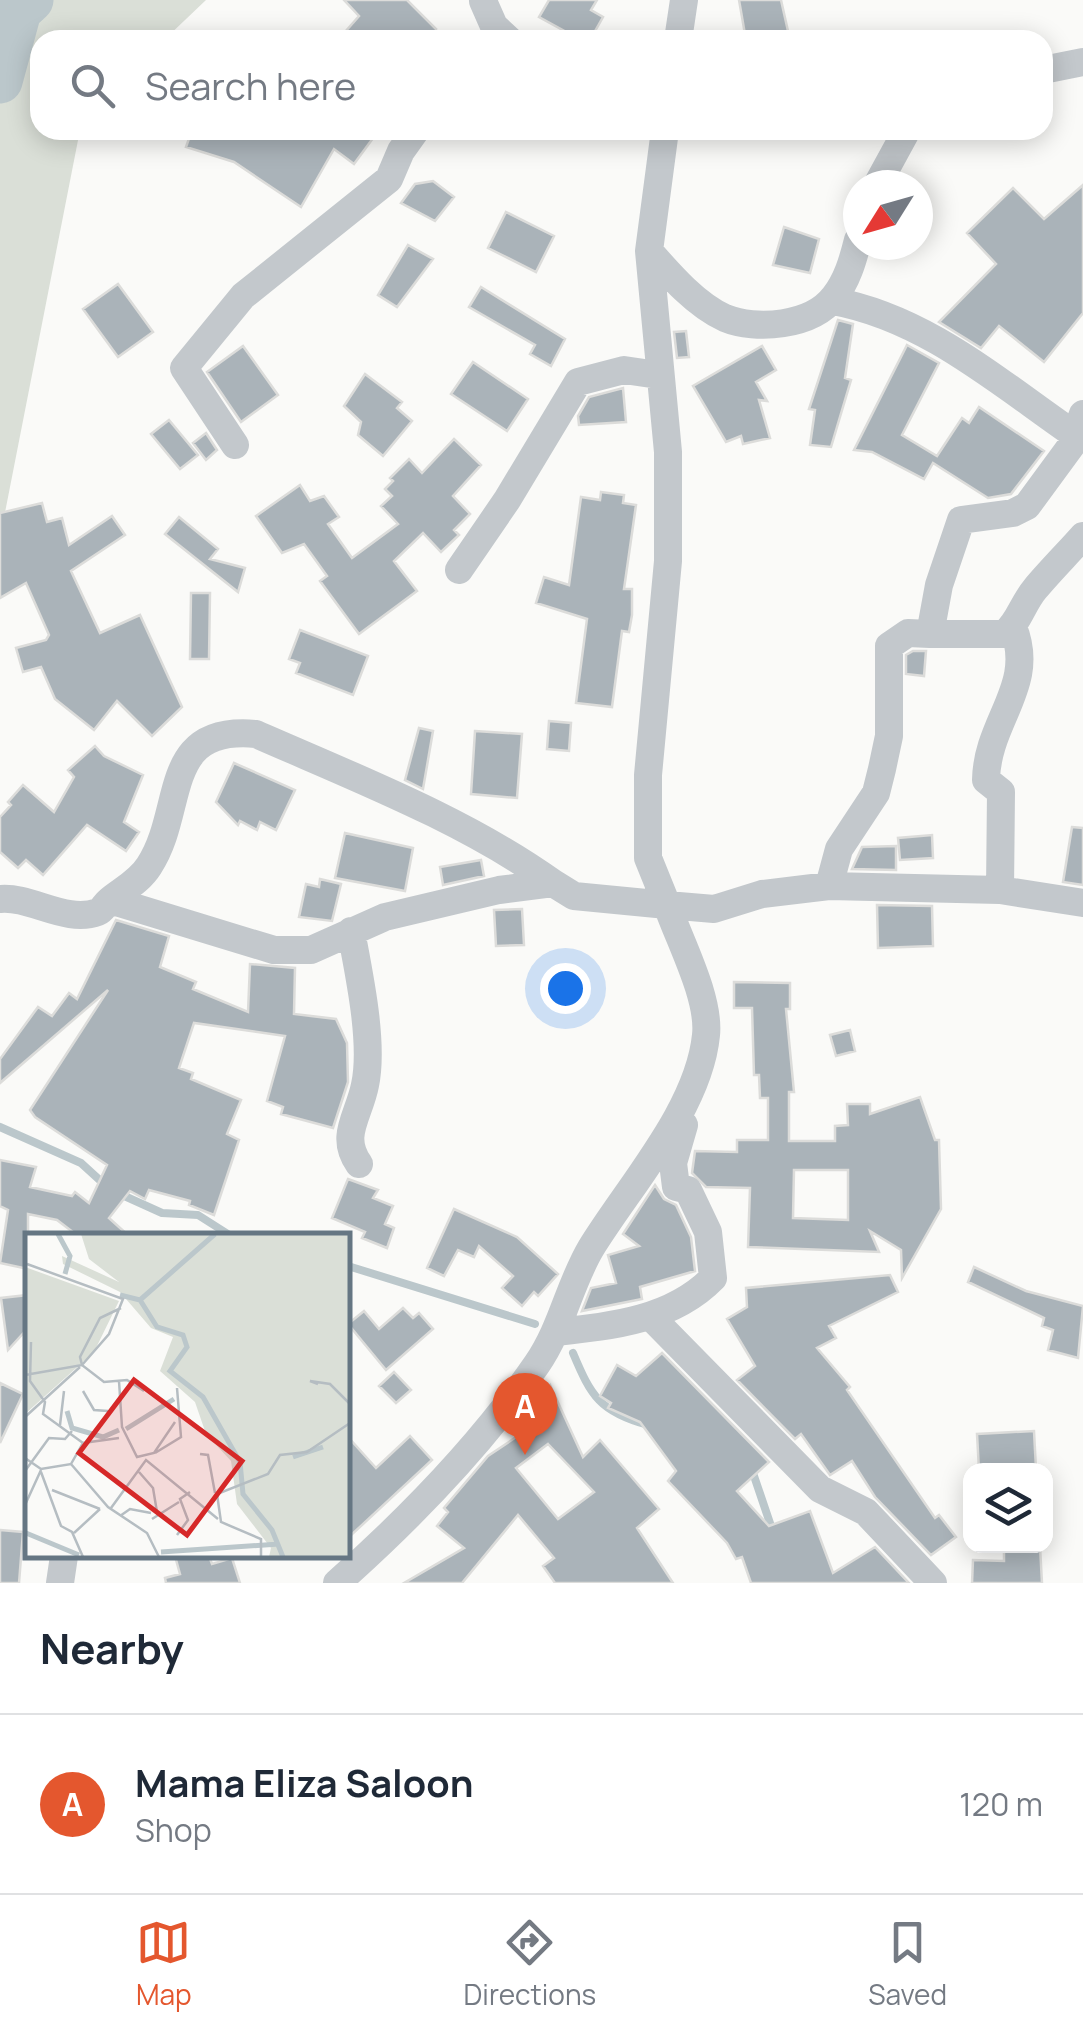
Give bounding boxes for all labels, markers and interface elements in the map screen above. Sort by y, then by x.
search box [30,30,1053,140]
icon: search [65,58,120,113]
text: Search here [145,59,356,111]
north arrow [843,170,933,260]
your location [540,963,591,1014]
inset map [25,1233,350,1558]
pin: A [492,1372,558,1455]
map controls [963,1463,1053,1553]
button: layers [963,1463,1053,1553]
text: Nearby [40,1619,184,1677]
text: Mama Eliza Saloon [135,1756,473,1808]
text: A [62,1782,83,1826]
text: 120 m [959,1782,1043,1826]
text: Shop [135,1808,212,1852]
tab: Map [136,1915,192,2013]
tab: Directions [464,1915,596,2013]
tab: Saved [868,1915,947,2013]

